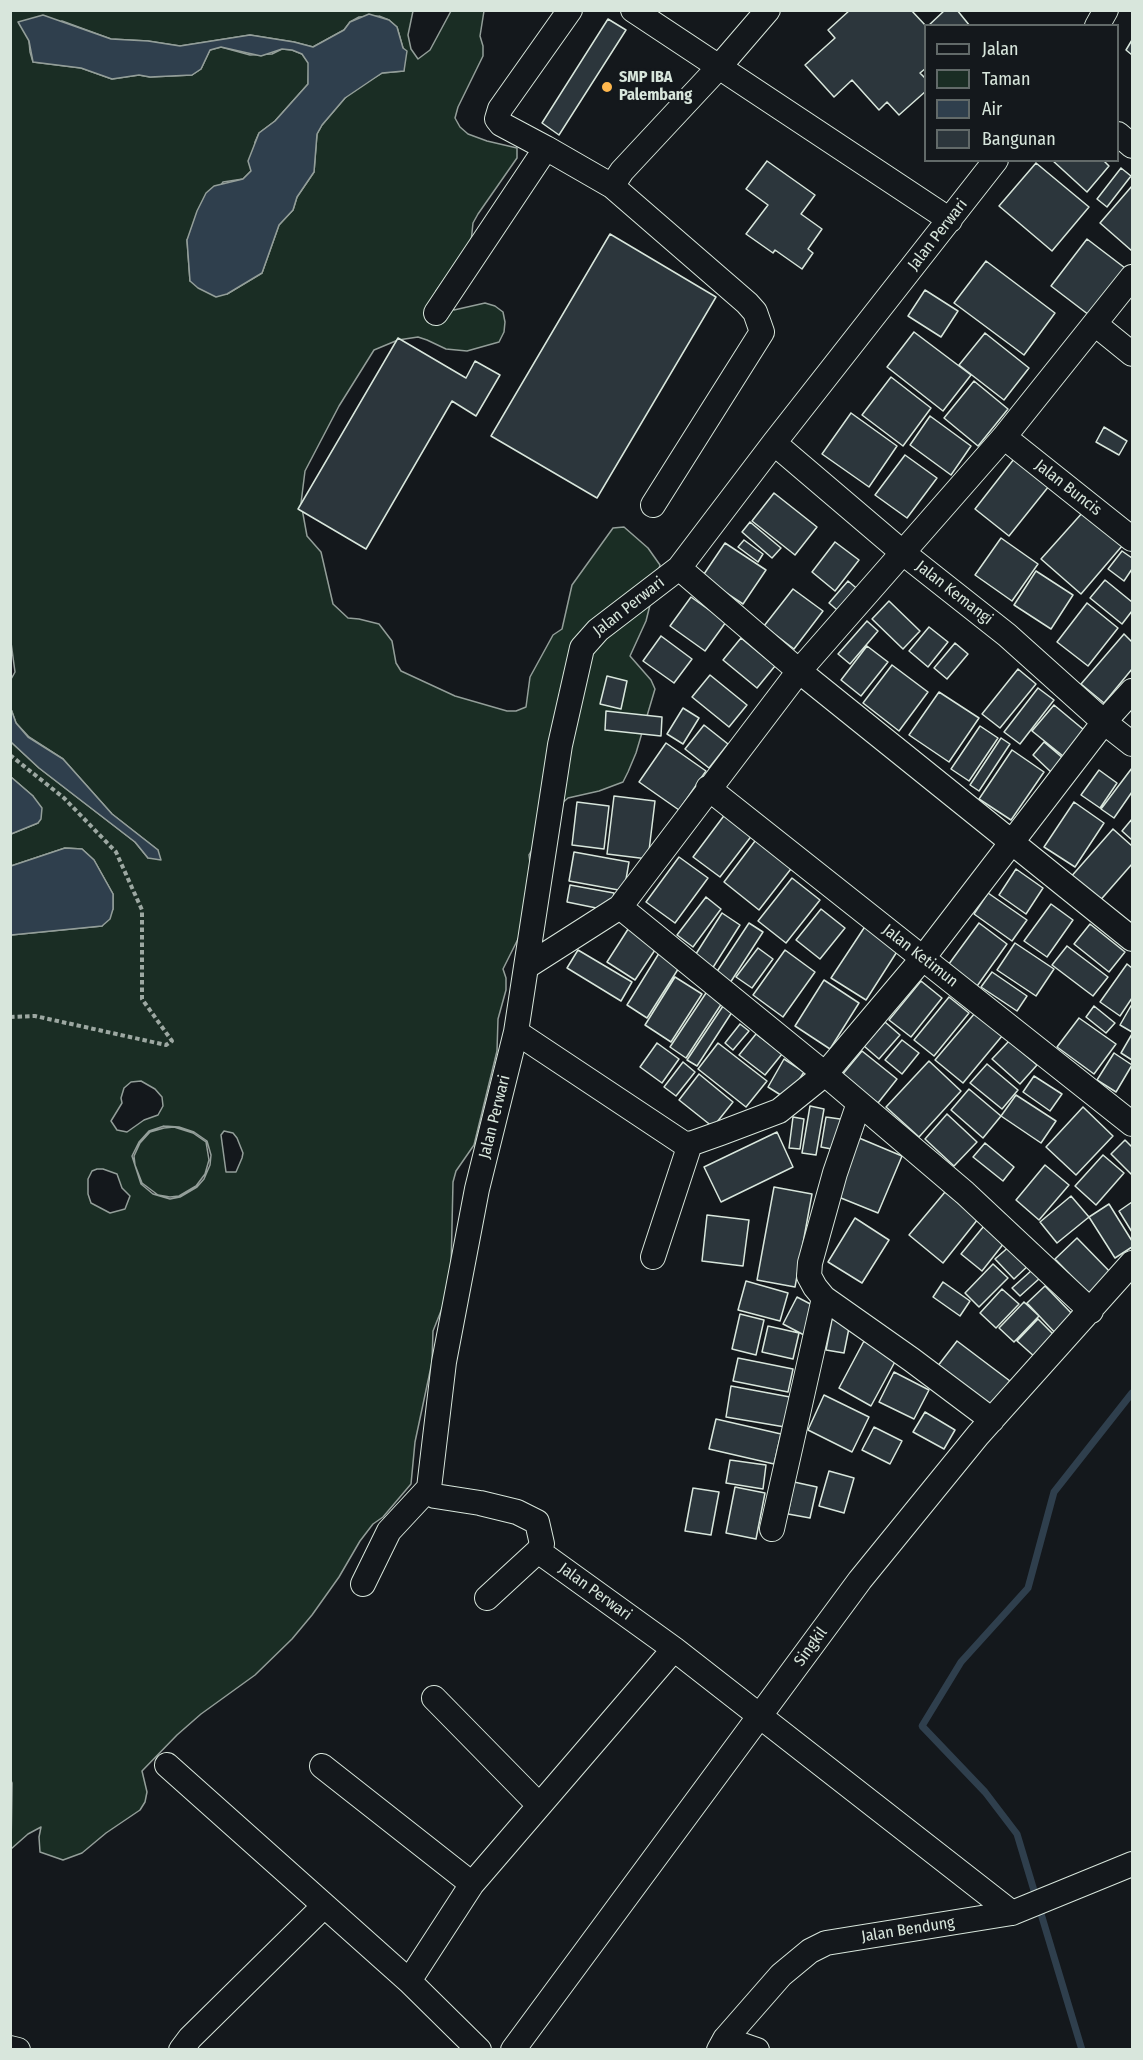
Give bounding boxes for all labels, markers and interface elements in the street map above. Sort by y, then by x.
legend [924,24,1119,162]
text: Jalan [982,38,1019,60]
place label: SMP IBA Palembang [619,68,692,106]
text: Taman [982,68,1030,90]
marker: SMP IBA Palembang [600,80,614,94]
text: Air [982,98,1002,120]
text: Bangunan [982,128,1056,150]
street label: Jalan Perwari [904,195,972,275]
street label: Jalan Buncis [1031,456,1105,520]
street label: Jalan Kemangi [912,557,996,629]
street label: Jalan Perwari [589,573,669,641]
street label: Jalan Ketimun [878,921,962,991]
street label: Jalan Perwari [475,1073,515,1161]
street label: Jalan Perwari [555,1559,635,1625]
street label: Singkil [790,1624,832,1670]
street label: Jalan Bendung [860,1913,956,1947]

